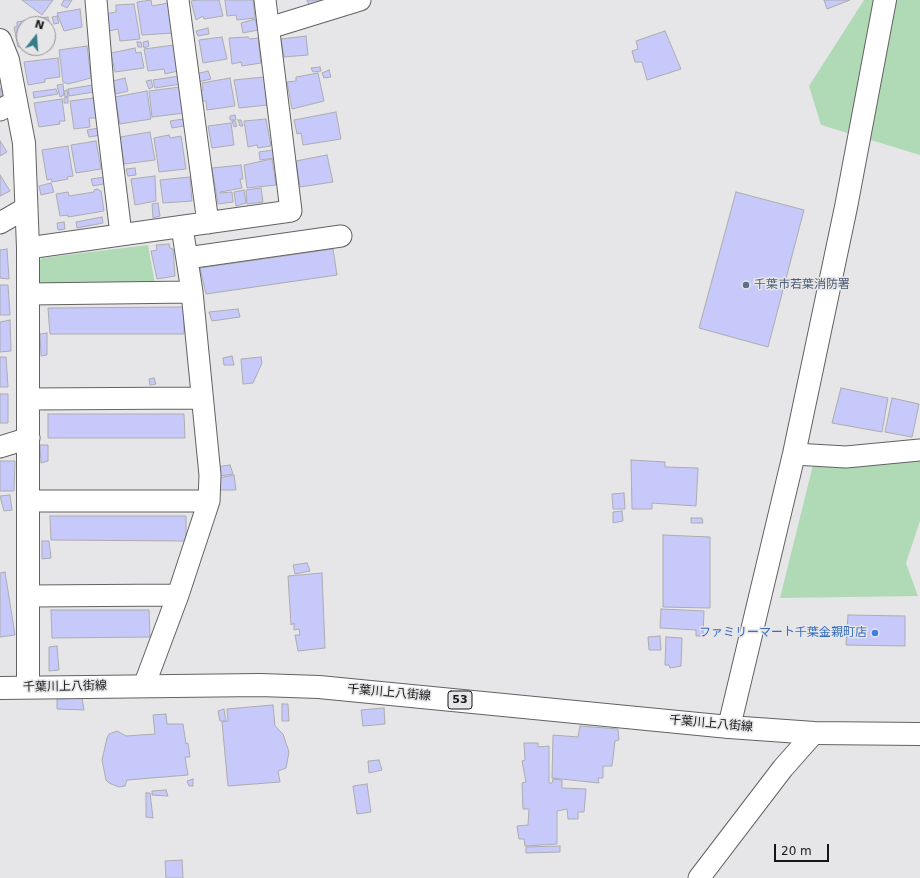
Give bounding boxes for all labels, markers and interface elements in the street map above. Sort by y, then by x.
north arrow [16,16,56,56]
text: N [33,17,46,33]
place label: 千葉市若葉消防署 [754,278,850,292]
marker: 千葉市若葉消防署 [741,280,751,290]
place label: ファミリーマート千葉金親町店 [699,626,867,640]
marker: ファミリーマート千葉金親町店 [870,628,880,638]
street label: 千葉川上八街線 [23,679,107,695]
street label: 千葉川上八街線 [347,682,431,704]
road number: 53 [448,691,472,709]
street label: 千葉川上八街線 [669,713,753,735]
scale bar [776,836,831,862]
text: 20 m [781,844,812,858]

